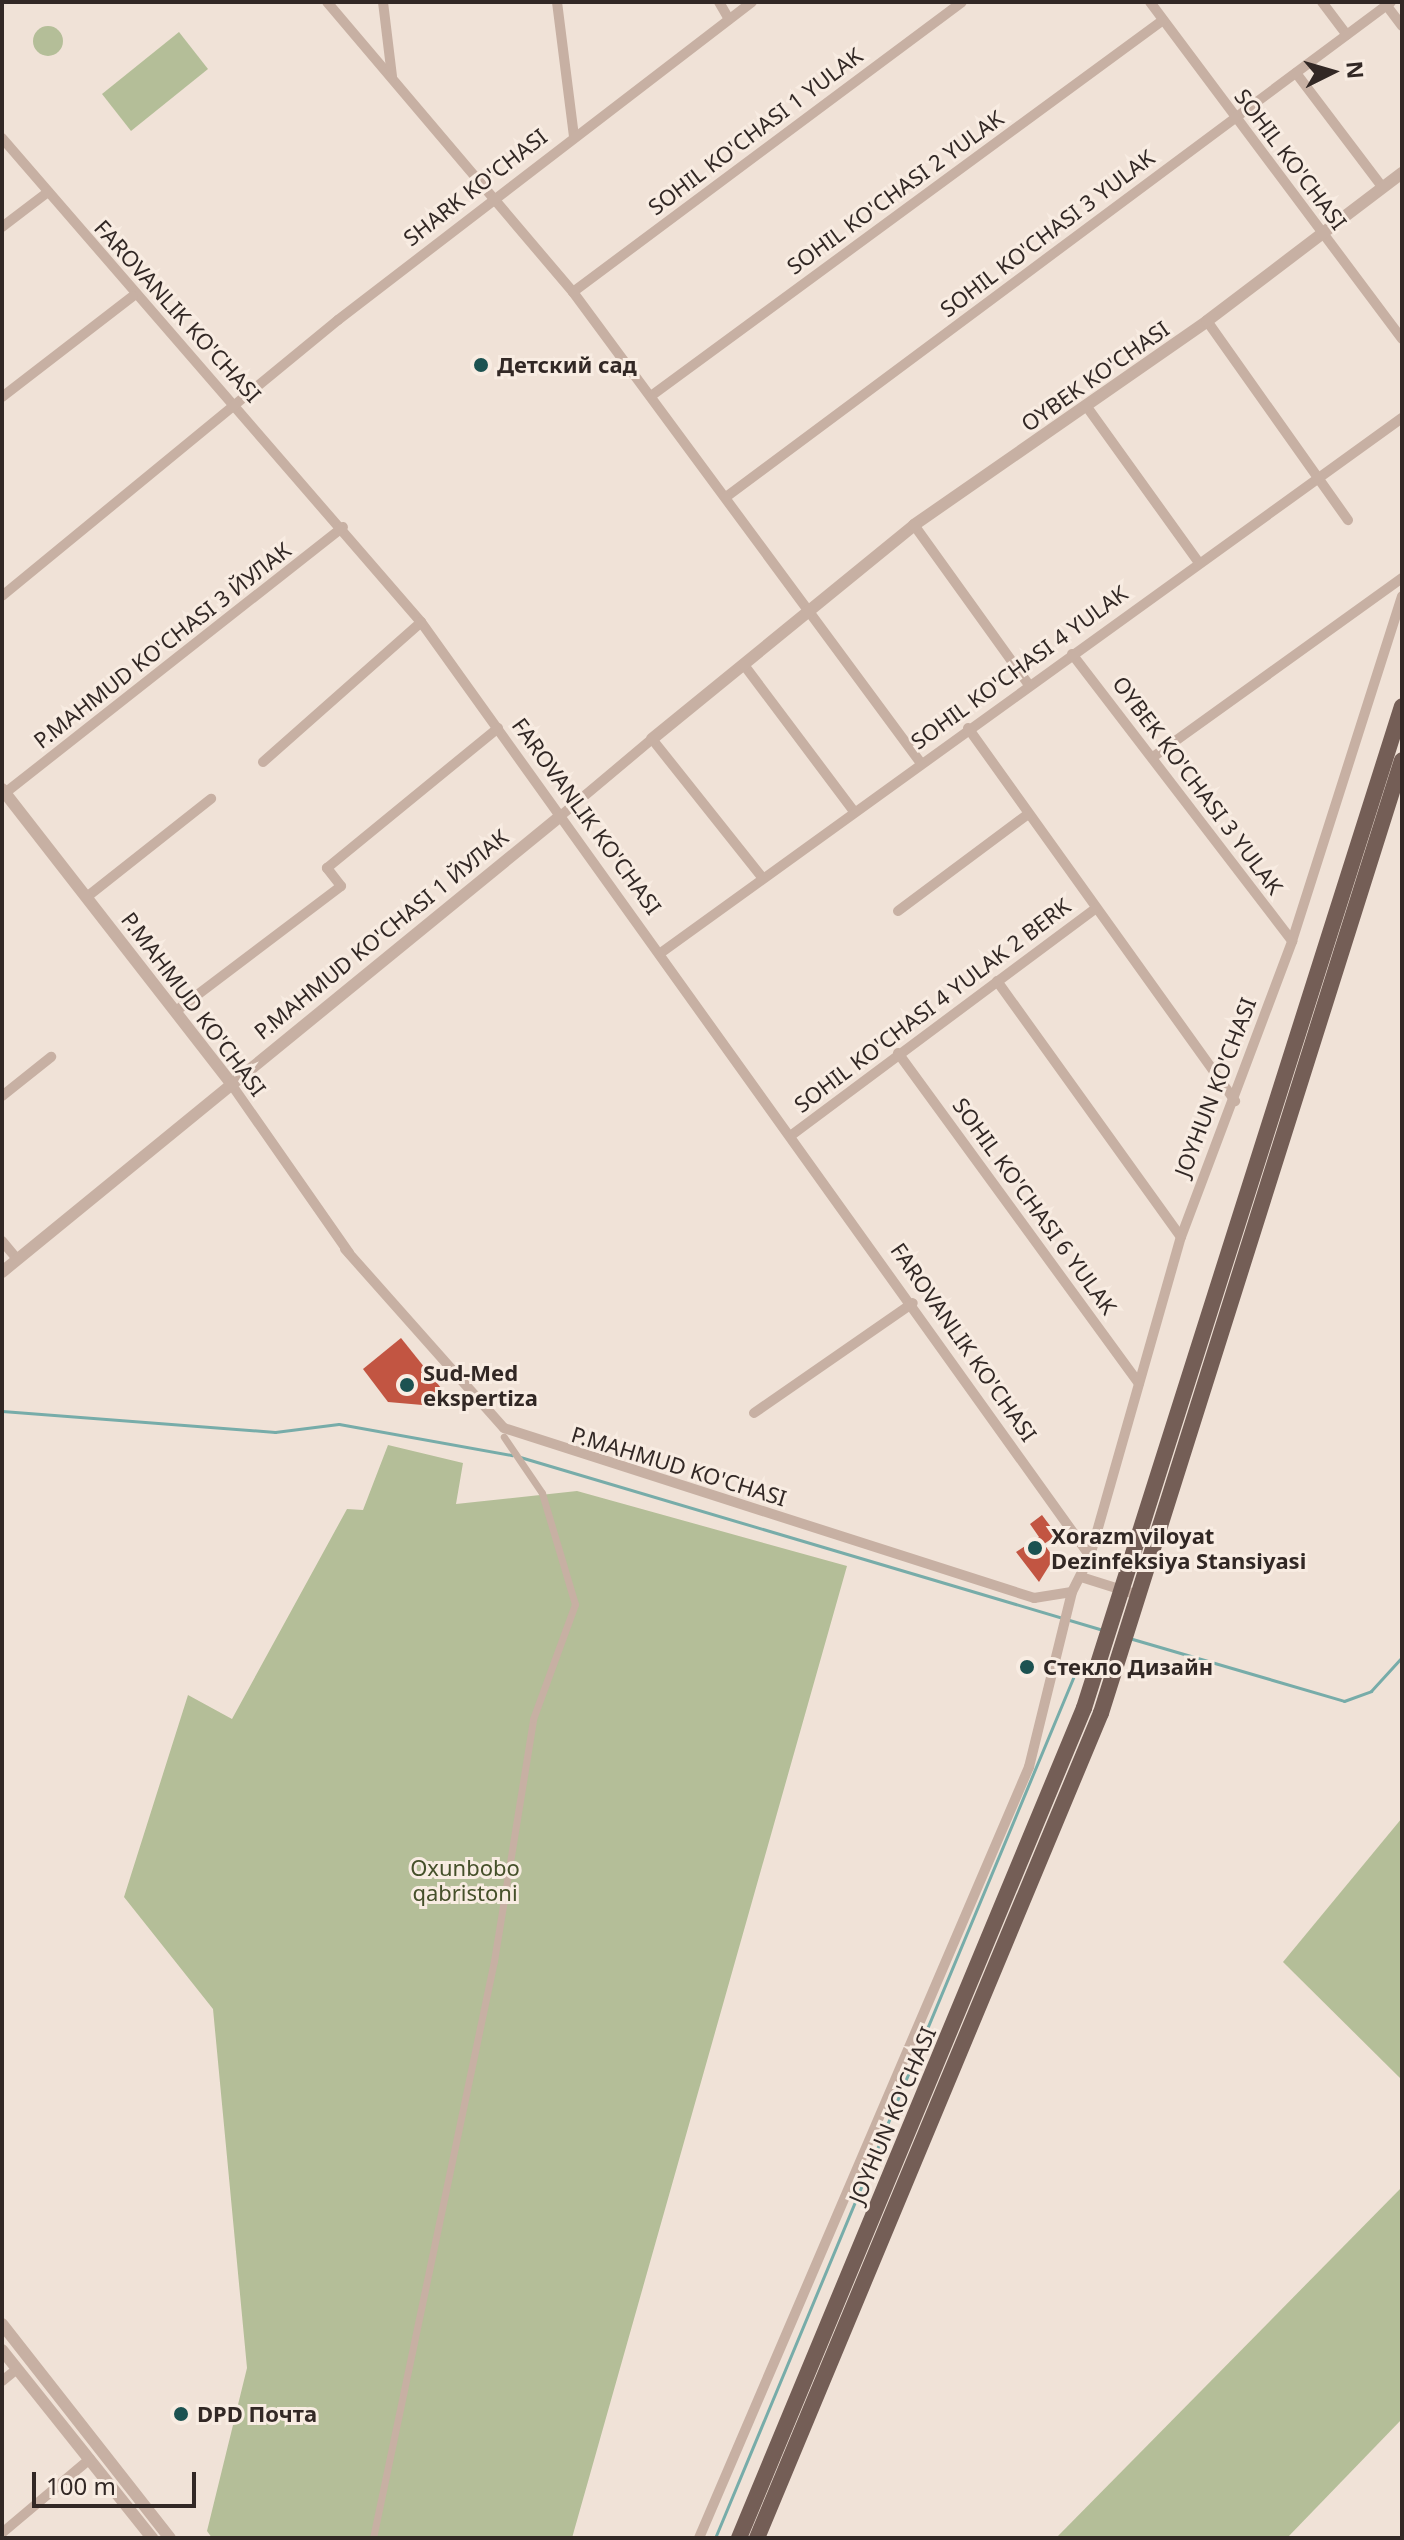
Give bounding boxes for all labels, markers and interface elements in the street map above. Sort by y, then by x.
north arrow [1292,32,1372,112]
street label: SOHIL KO'CHASI 1 YULAK [643,42,867,220]
text: N [1340,60,1372,80]
street label: SOHIL KO'CHASI [1229,83,1353,235]
street label: SOHIL KO'CHASI 2 YULAK [782,105,1008,279]
street label: SHARK KO'CHASI [398,123,552,251]
street label: SOHIL KO'CHASI 3 YULAK [935,144,1159,322]
street label: FAROVANLIK KO'CHASI [89,214,267,408]
street label: OYBEK KO'CHASI [1016,315,1174,437]
place label: Детский сад [497,352,637,378]
marker: Детский сад [472,356,490,374]
street label: P.MAHMUD KO'CHASI 3 ЙУЛАК [28,536,296,754]
street label: SOHIL KO'CHASI 4 YULAK [906,580,1132,754]
street label: OYBEK KO'CHASI 3 YULAK [1107,671,1289,899]
street label: FAROVANLIK KO'CHASI [507,713,667,919]
street label: P.MAHMUD KO'CHASI 1 ЙУЛАК [249,823,513,1045]
street label: SOHIL KO'CHASI 4 YULAK 2 BERK [789,892,1075,1118]
street label: P.MAHMUD KO'CHASI [116,907,272,1101]
street label: JOYHUN KO'CHASI [1169,994,1261,1180]
street label: SOHIL KO'CHASI 6 YULAK [948,1093,1122,1319]
street label: FAROVANLIK KO'CHASI [885,1238,1043,1446]
place label: Sud-Med ekspertiza [423,1359,538,1410]
marker: Sud-Med ekspertiza [398,1376,416,1394]
street label: P.MAHMUD KO'CHASI [568,1421,790,1511]
place label: Xorazm viloyat Dezinfeksiya Stansiyasi [1051,1522,1306,1574]
marker: Xorazm viloyat Dezinfeksiya Stansiyasi [1026,1539,1044,1557]
place label: Стекло Дизайн [1043,1654,1213,1680]
marker: Стекло Дизайн [1018,1658,1036,1676]
park label: Oxunbobo qabristoni [410,1854,520,1906]
street label: JOYHUN KO'CHASI [843,2023,941,2207]
place label: DPD Почта [197,2401,317,2427]
marker: DPD Почта [172,2405,190,2423]
scale bar [36,2456,200,2506]
text: 100 m [46,2469,116,2502]

